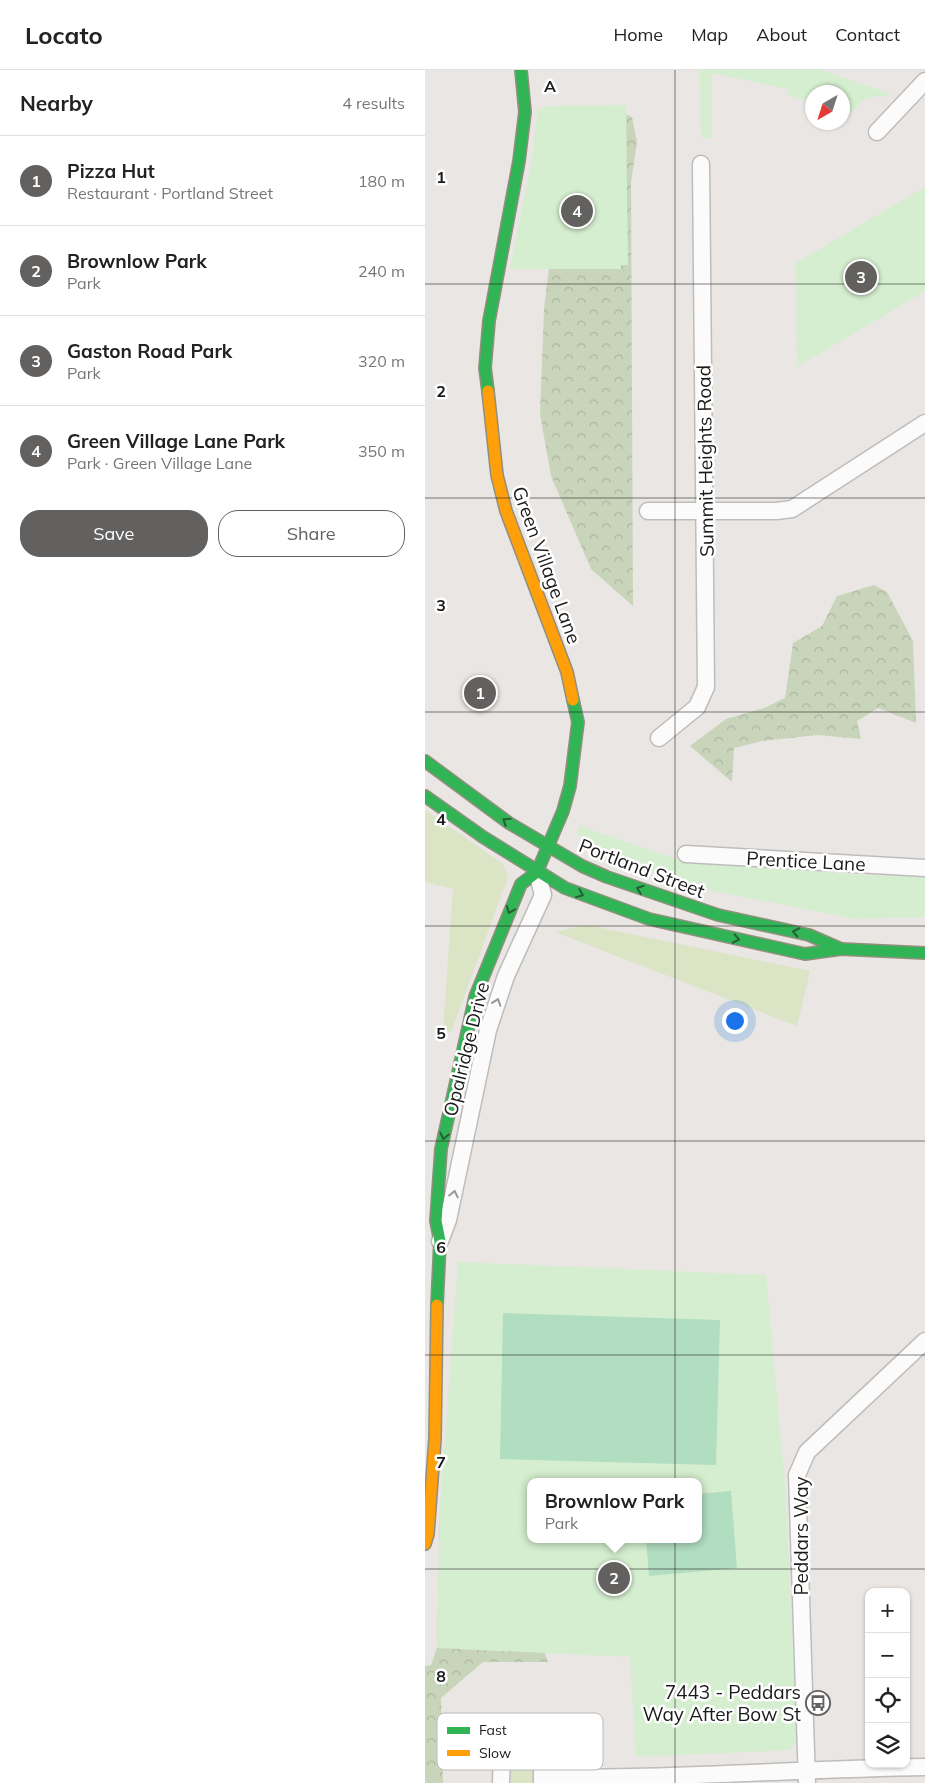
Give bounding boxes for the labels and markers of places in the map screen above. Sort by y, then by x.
pin: 4 [561,192,593,230]
pin: 3 [845,258,877,296]
pin: 1 [464,674,496,712]
pin: 2 [598,1559,630,1597]
place label: 7443 - Peddars Way After Bow St [643,1680,801,1726]
bus stop icon: 7443 - Peddars Way After Bow St [805,1690,831,1716]

